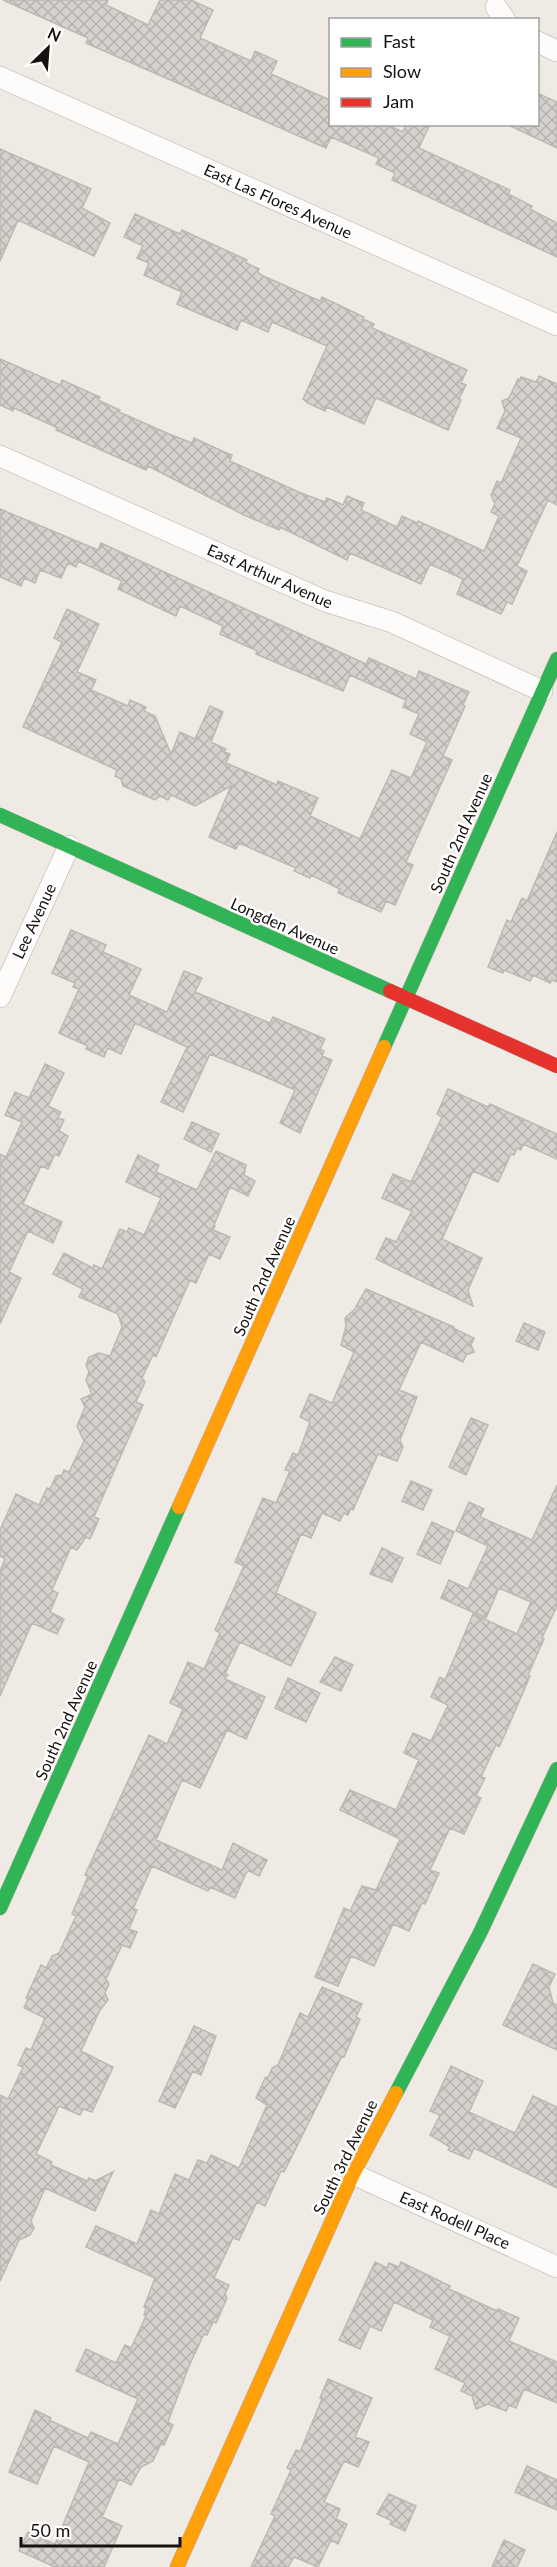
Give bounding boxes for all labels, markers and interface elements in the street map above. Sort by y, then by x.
north arrow [18,18,78,78]
legend [329,18,539,126]
text: N [45,23,64,45]
text: Fast [383,30,416,52]
text: Slow [383,60,421,82]
text: Jam [383,90,414,112]
street label: East Las Flores Avenue [201,159,355,242]
street label: East Arthur Avenue [204,539,336,612]
street label: South 2nd Avenue [426,770,495,896]
street label: Lee Avenue [8,880,59,962]
street label: Longden Avenue [228,893,342,958]
street label: South 2nd Avenue [229,1213,298,1339]
street label: South 2nd Avenue [31,1657,100,1783]
street label: South 3rd Avenue [308,2096,381,2217]
street label: East Rodell Place [397,2187,513,2252]
scale bar [21,2510,180,2548]
text: 50 m [30,2519,70,2541]

